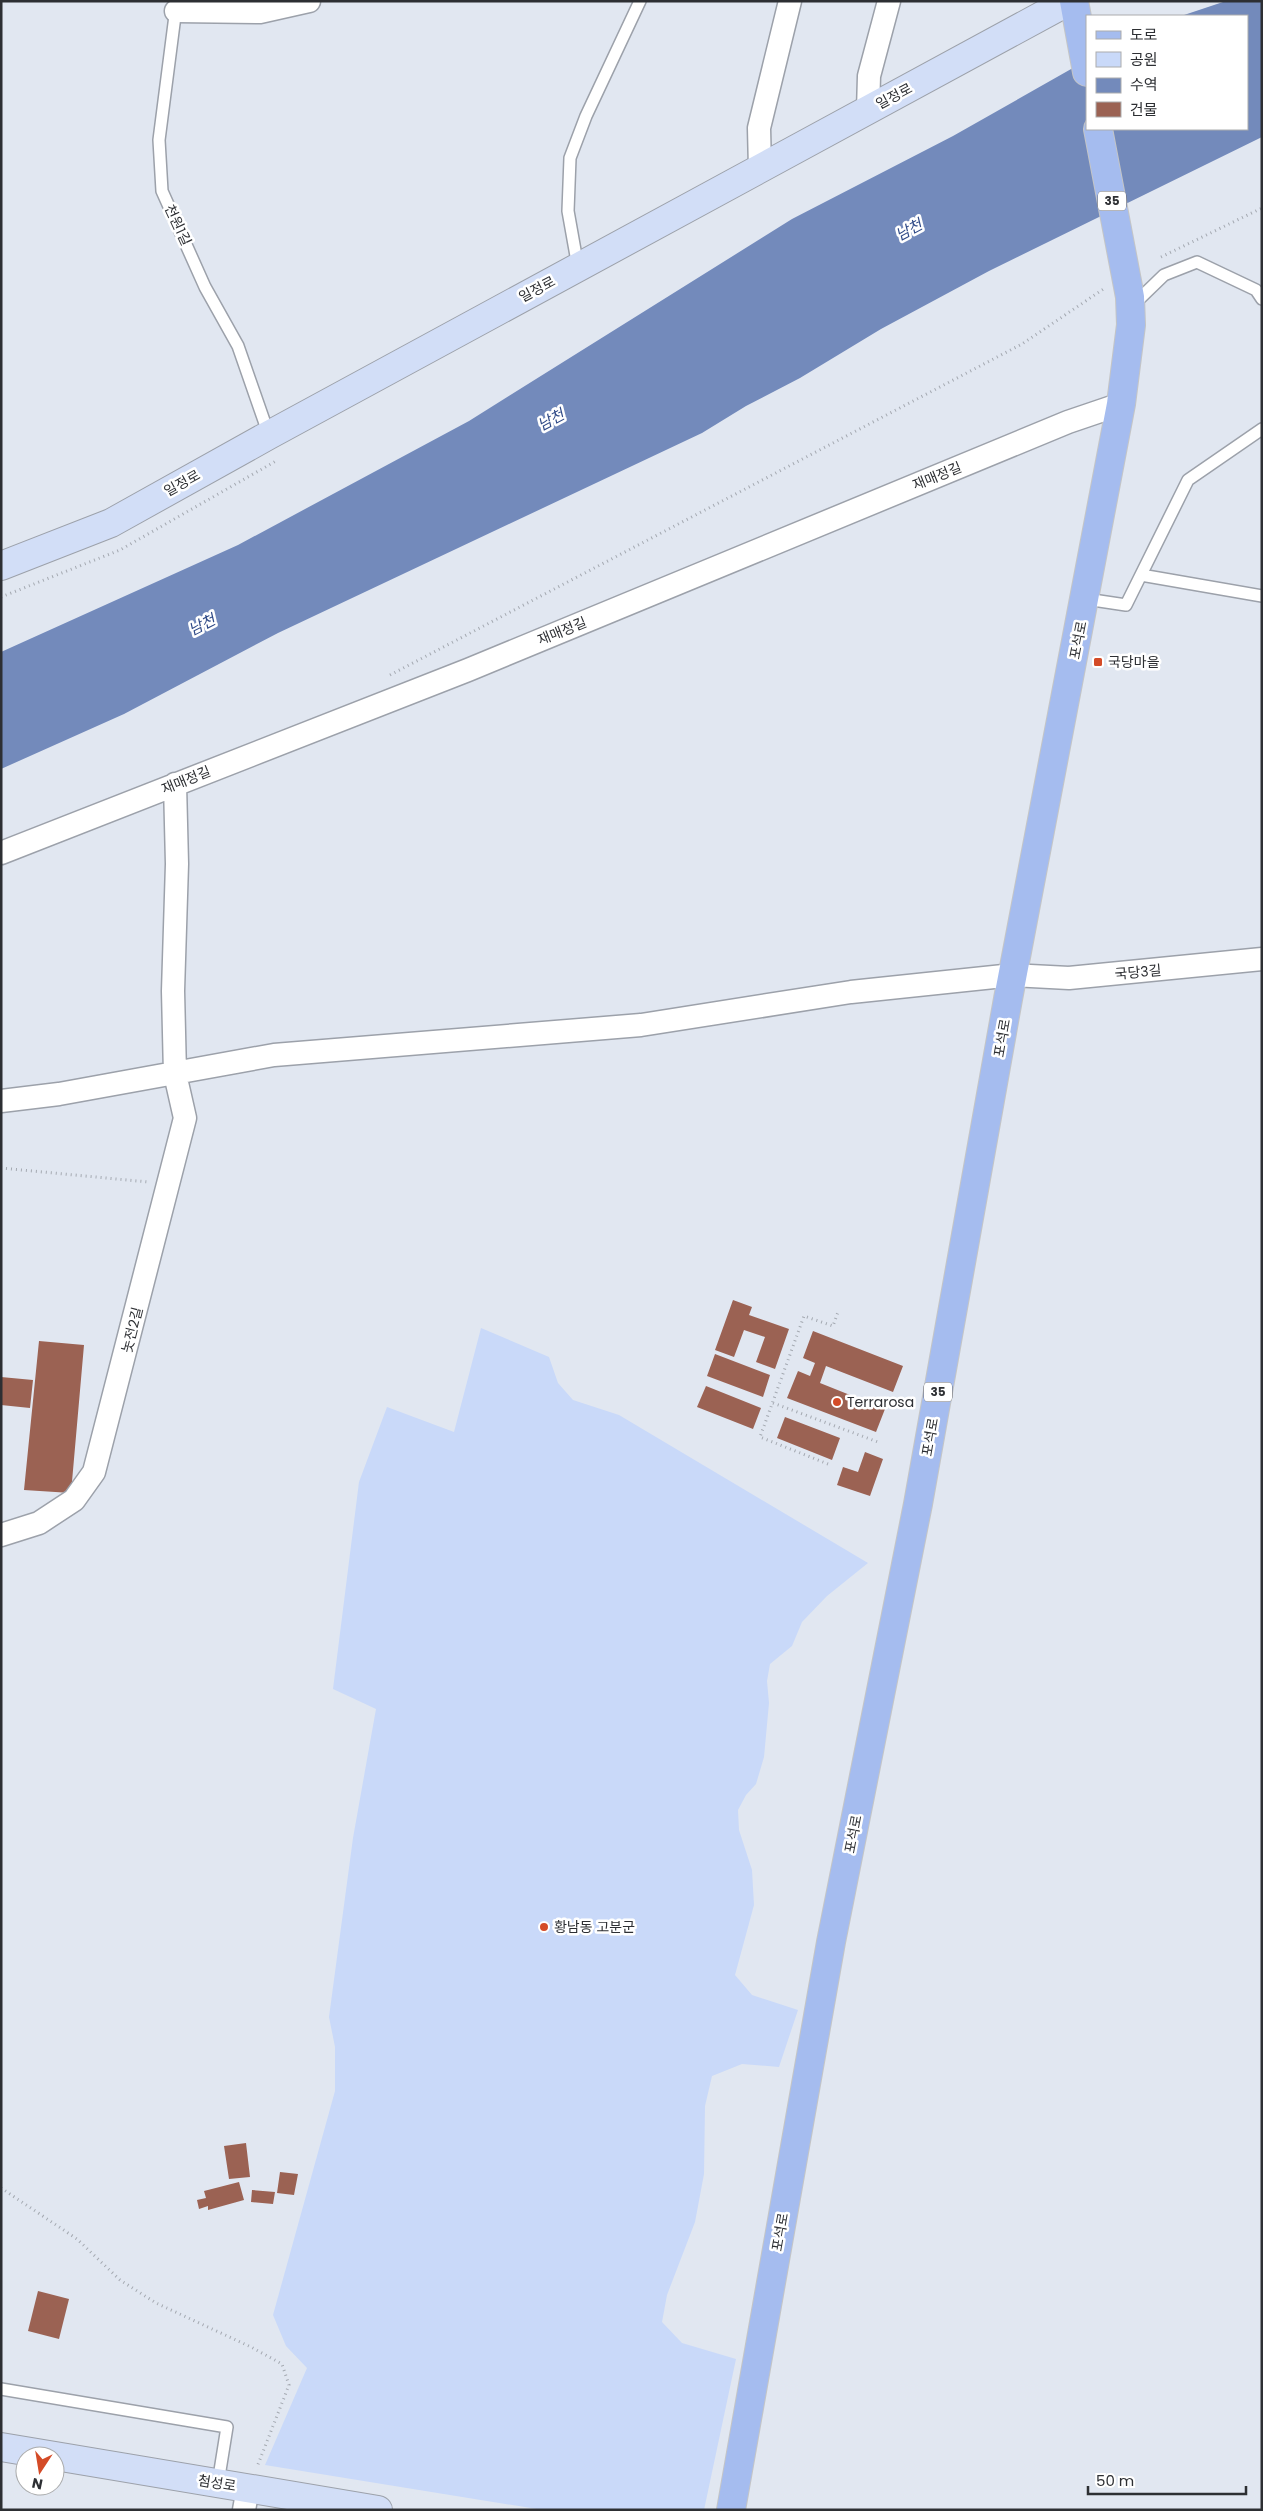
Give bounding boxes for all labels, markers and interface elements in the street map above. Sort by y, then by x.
legend [1086,15,1248,130]
text: 도로 [1130,24,1158,45]
text: 공원 [1130,49,1158,70]
text: 수역 [1130,74,1158,95]
street label: 일정로 [872,78,916,114]
text: 건물 [1130,99,1158,120]
road number: 35 [1098,192,1126,210]
street label: 천원1길 [160,201,196,249]
water label: 남천 [892,213,928,245]
street label: 일정로 [515,271,559,307]
water label: 남천 [534,403,570,435]
street label: 재매정길 [909,457,965,495]
street label: 일정로 [160,465,204,501]
water label: 남천 [185,608,221,640]
street label: 재매정길 [534,612,590,650]
street label: 포석로 [1064,619,1092,661]
place label: 국당마을 [1108,652,1160,672]
marker: 국당마을 [1092,656,1104,668]
street label: 재매정길 [158,761,214,799]
street label: 국당3길 [1114,960,1162,984]
street label: 포석로 [989,1017,1015,1059]
street label: 놋전2길 [117,1305,147,1355]
road number: 35 [924,1382,952,1401]
place label: Terrarosa [847,1392,914,1412]
marker: Terrarosa [831,1396,843,1408]
street label: 포석로 [917,1416,943,1458]
street label: 포석로 [839,1813,867,1855]
place label: 황남동 고분군 [554,1917,635,1937]
marker: 황남동 고분군 [538,1921,550,1933]
street label: 포석로 [767,2211,793,2253]
north arrow [15,2446,65,2496]
scale bar [1088,2464,1246,2496]
street label: 첨성로 [196,2470,238,2496]
text: 50 m [1096,2470,1134,2491]
text: N [30,2473,45,2495]

